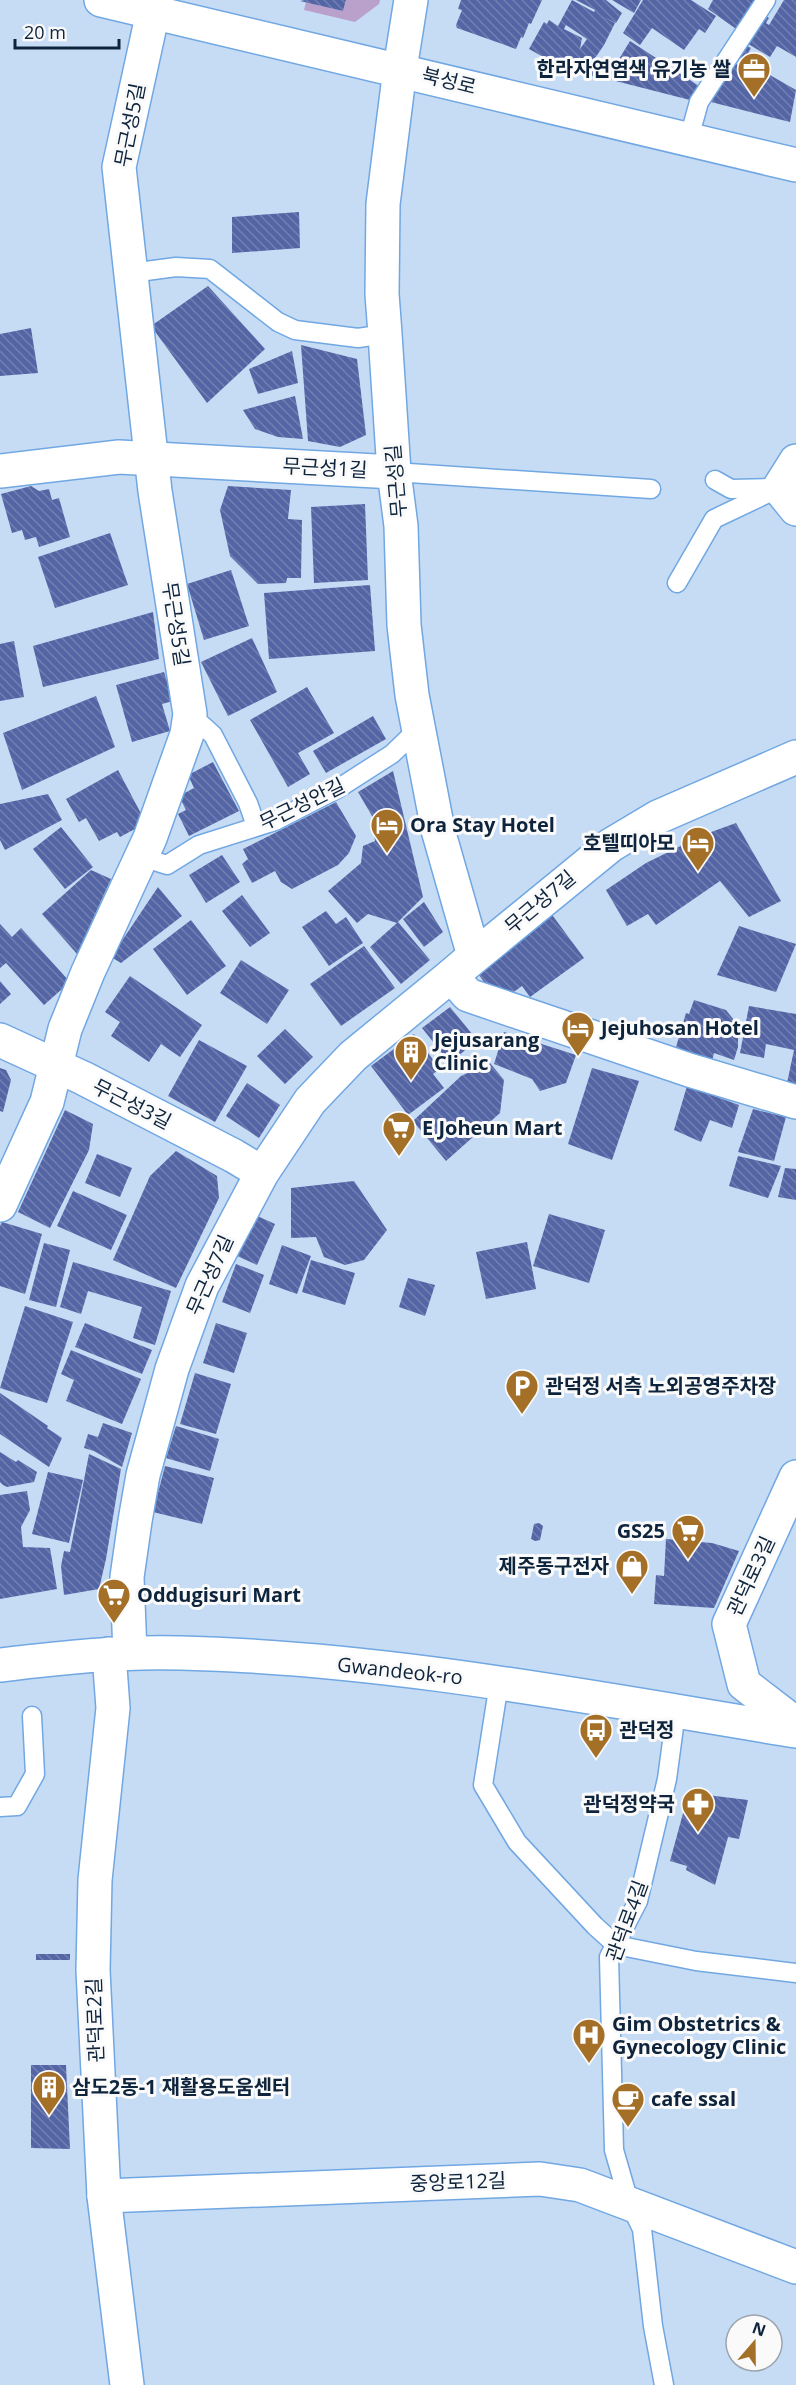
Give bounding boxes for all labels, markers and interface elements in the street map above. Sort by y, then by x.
scale bar [15,12,118,50]
text: 20 m [24,20,66,44]
office icon: 한라자연염색 유기농 쌀 [736,51,772,98]
place label: 한라자연염색 유기농 쌀 [537,55,731,82]
street label: 북성로 [419,61,479,100]
street label: 무근성5길 [108,81,151,169]
street label: 무근성길 [379,443,412,519]
street label: 무근성1길 [282,452,368,483]
street label: 무근성5길 [157,580,196,668]
street label: 무근성안길 [255,771,349,836]
hotel icon: Ora Stay Hotel [369,807,405,854]
place label: Ora Stay Hotel [410,811,555,838]
hotel icon: 호텔띠아모 [680,825,716,872]
place label: 호텔띠아모 [583,829,675,856]
street label: 무근성7길 [498,864,581,939]
hotel icon: Jejuhosan Hotel [560,1010,596,1057]
place label: Jejuhosan Hotel [599,1014,759,1041]
place label: Jejusarang Clinic [432,1026,540,1076]
building icon: Jejusarang Clinic [393,1034,429,1081]
street label: 무근성3길 [88,1072,176,1135]
supermarket icon: E Joheun Mart [381,1110,417,1157]
place label: E Joheun Mart [422,1114,563,1141]
street label: 무근성7길 [180,1230,239,1319]
parking icon: 관덕정 서측 노외공영주차장 [504,1368,540,1415]
place label: 관덕정 서측 노외공영주차장 [545,1372,776,1399]
supermarket icon: GS25 [670,1513,706,1560]
place label: GS25 [617,1517,665,1544]
street label: 관덕로3길 [720,1532,781,1620]
shop icon: 제주동구전자 [614,1548,650,1595]
place label: 제주동구전자 [499,1552,610,1579]
supermarket icon: Oddugisuri Mart [96,1577,132,1624]
place label: Oddugisuri Mart [137,1581,301,1608]
street label: Gwandeok-ro [336,1650,464,1691]
bus stop icon: 관덕정 [578,1712,614,1759]
place label: 관덕정 [619,1716,674,1743]
pharmacy icon: 관덕정약국 [680,1786,716,1833]
place label: 관덕정약국 [583,1790,675,1817]
street label: 관덕로4길 [599,1876,654,1965]
street label: 관덕로2길 [80,1977,109,2063]
place label: Gim Obstetrics & Gynecology Clinic [612,2010,786,2060]
hospital icon: Gim Obstetrics & Gynecology Clinic [571,2017,607,2064]
building icon: 삼도2동-1 재활용도움센터 [31,2069,67,2116]
place label: 삼도2동-1 재활용도움센터 [72,2073,291,2100]
cafe icon: cafe ssal [610,2081,646,2128]
place label: cafe ssal [651,2085,736,2112]
street label: 중앙로12길 [409,2166,507,2197]
north arrow [724,2313,784,2373]
text: N [749,2316,769,2341]

